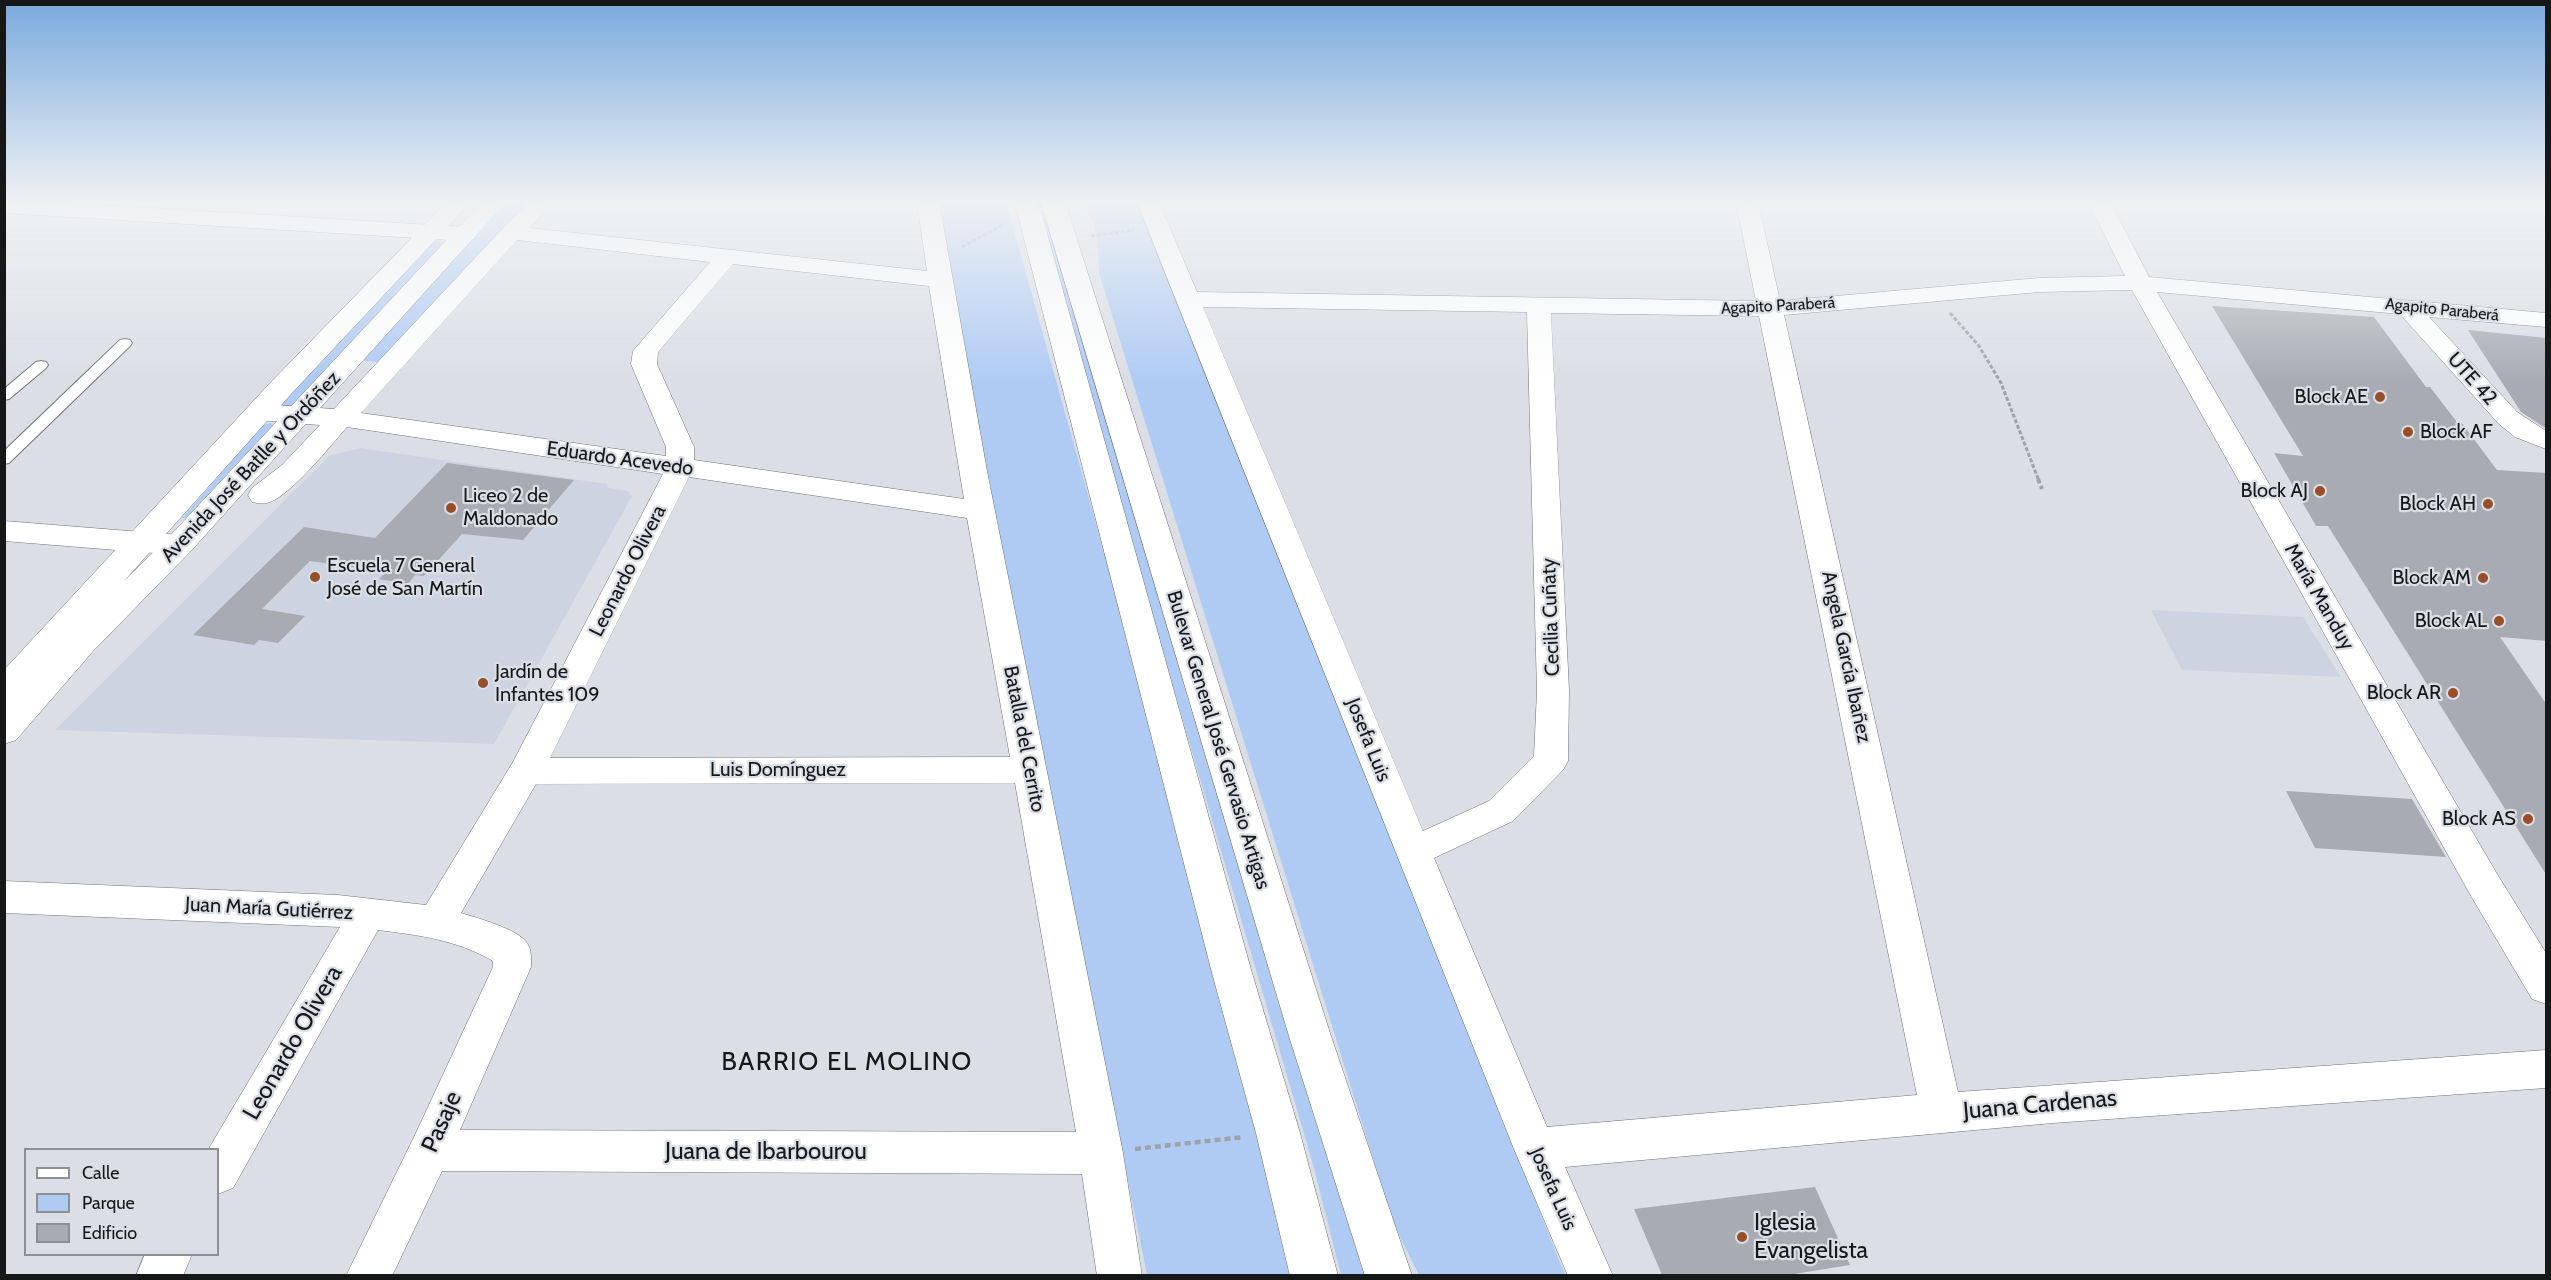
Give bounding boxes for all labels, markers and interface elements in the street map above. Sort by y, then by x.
street label: Agapito Paraberá [1720,293,1836,319]
street label: Agapito Paraberá [2384,294,2500,326]
street label: UTE 42 [2442,348,2502,410]
street label: Avenida José Batlle y Ordóñez [156,367,346,567]
place label: Block AE [2295,385,2368,409]
marker: Block AE [2373,390,2387,404]
place label: Block AF [2420,420,2493,444]
marker: Block AF [2401,425,2415,439]
street label: Eduardo Acevedo [545,437,695,481]
place label: Block AJ [2241,479,2308,503]
place label: Liceo 2 de Maldonado [463,484,558,531]
marker: Block AJ [2313,484,2327,498]
place label: Block AH [2400,492,2476,516]
marker: Block AH [2481,497,2495,511]
marker: Liceo 2 de Maldonado [444,501,458,515]
street label: Leonardo Olivera [585,501,671,641]
street label: María Manduy [2279,539,2359,655]
place label: Escuela 7 General José de San Martín [327,554,483,601]
street label: Cecilia Cuñaty [1537,557,1565,677]
place label: Block AM [2392,566,2471,590]
street label: Angela García Ibañez [1816,569,1876,745]
marker: Escuela 7 General José de San Martín [308,570,322,584]
marker: Block AM [2476,571,2490,585]
street label: Bulevar General José Gervasio Artigas [1161,588,1275,892]
place label: Block AL [2415,609,2487,633]
marker: Block AL [2492,614,2506,628]
place label: Jardín de Infantes 109 [495,660,600,707]
street label: Batalla del Cerrito [998,664,1050,814]
marker: Jardín de Infantes 109 [476,676,490,690]
place label: Block AR [2367,681,2441,705]
marker: Block AR [2446,686,2460,700]
street label: Josefa Luis [1340,695,1396,785]
street label: Luis Domínguez [710,758,846,782]
place label: Block AS [2442,807,2516,831]
marker: Block AS [2521,812,2535,826]
street label: Juan María Gutiérrez [184,893,354,925]
street label: Leonardo Olivera [237,961,349,1125]
district label: BARRIO EL MOLINO [721,1046,973,1078]
street label: Juana Cardenas [1962,1084,2118,1126]
street label: Pasaje [416,1087,468,1157]
street label: Juana de Ibarbourou [665,1138,867,1166]
street label: Josefa Luis [1524,1144,1582,1234]
legend [24,1148,219,1256]
text: Calle [82,1162,119,1184]
text: Parque [82,1192,135,1214]
place label: Iglesia Evangelista [1754,1209,1868,1265]
text: Edificio [82,1222,137,1244]
marker: Iglesia Evangelista [1735,1230,1749,1244]

